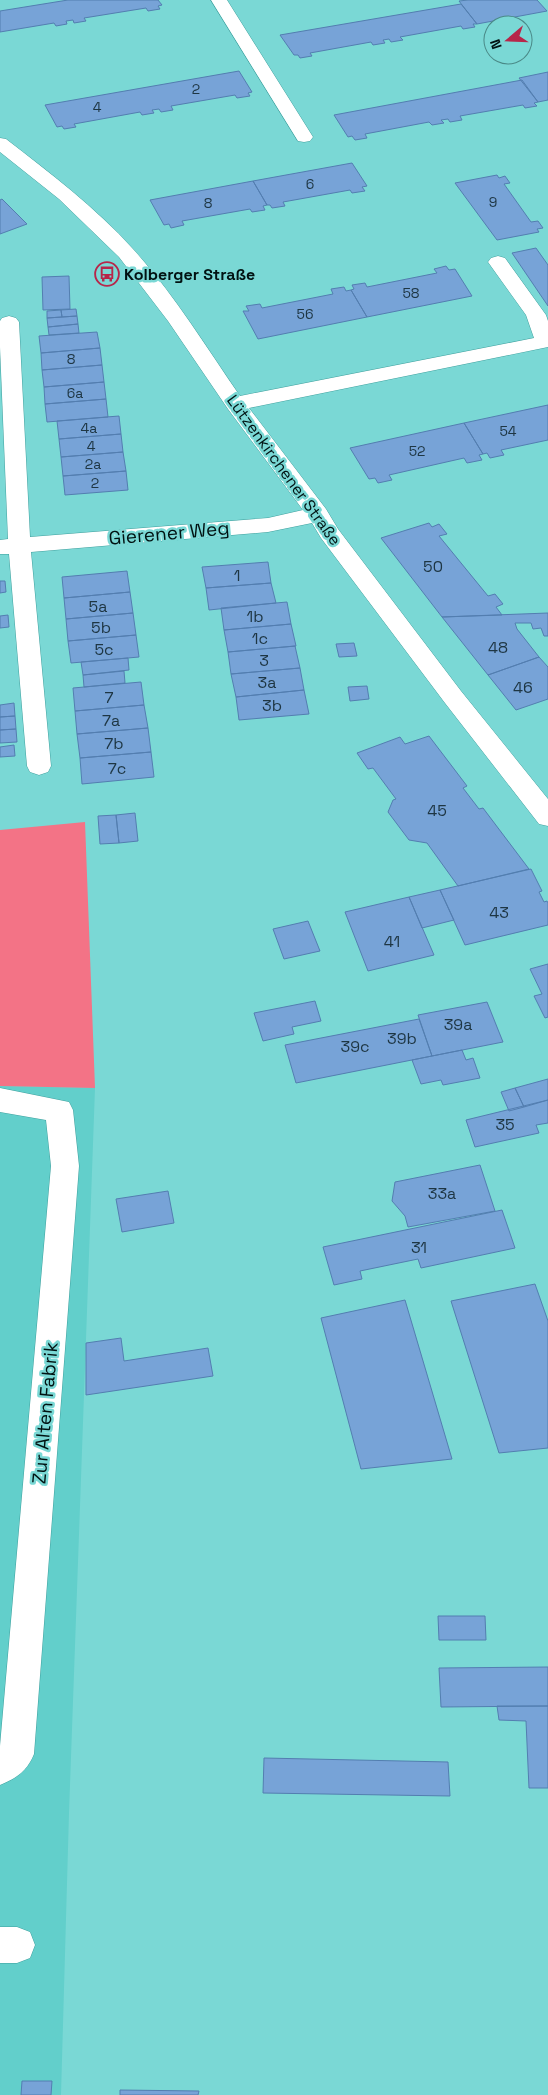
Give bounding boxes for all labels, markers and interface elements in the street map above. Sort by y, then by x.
north arrow [483,15,533,65]
text: N [486,37,506,52]
house number: 2 [192,80,200,98]
house number: 4 [93,98,102,116]
house number: 6 [306,175,314,193]
house number: 9 [489,193,497,211]
house number: 8 [204,194,213,212]
bus stop icon: Kolberger Straße [94,261,120,287]
place label: Kolberger Straße [124,264,255,285]
house number: 58 [402,284,420,302]
house number: 56 [297,305,313,323]
house number: 8 [67,350,76,368]
house number: 6a [67,384,83,402]
street label: Lützenkirchener Straße [222,390,346,550]
house number: 4a [81,419,97,437]
house number: 54 [499,422,517,440]
house number: 4 [87,437,96,455]
house number: 52 [409,442,425,460]
house number: 2a [85,455,101,473]
house number: 2 [91,474,99,492]
street label: Gierener Weg [108,515,230,551]
house number: 50 [423,556,443,577]
house number: 1 [234,565,240,586]
house number: 5a [89,596,107,617]
house number: 1b [247,606,264,627]
house number: 5b [91,617,111,638]
house number: 1c [252,628,268,649]
house number: 48 [488,637,508,658]
house number: 5c [94,639,114,660]
house number: 3 [259,650,269,671]
house number: 3a [258,672,276,693]
house number: 46 [513,677,533,698]
house number: 7 [104,687,114,708]
house number: 3b [262,695,282,716]
house number: 7a [102,710,120,731]
house number: 7b [104,733,124,754]
house number: 7c [108,758,126,779]
house number: 45 [427,800,447,821]
house number: 43 [489,902,509,923]
house number: 41 [384,931,400,952]
house number: 39a [444,1014,472,1035]
house number: 39b [387,1028,417,1049]
house number: 39c [340,1036,370,1057]
house number: 35 [495,1114,515,1135]
house number: 33a [428,1183,456,1204]
house number: 31 [411,1237,427,1258]
street label: Zur Alten Fabrik [26,1341,64,1485]

